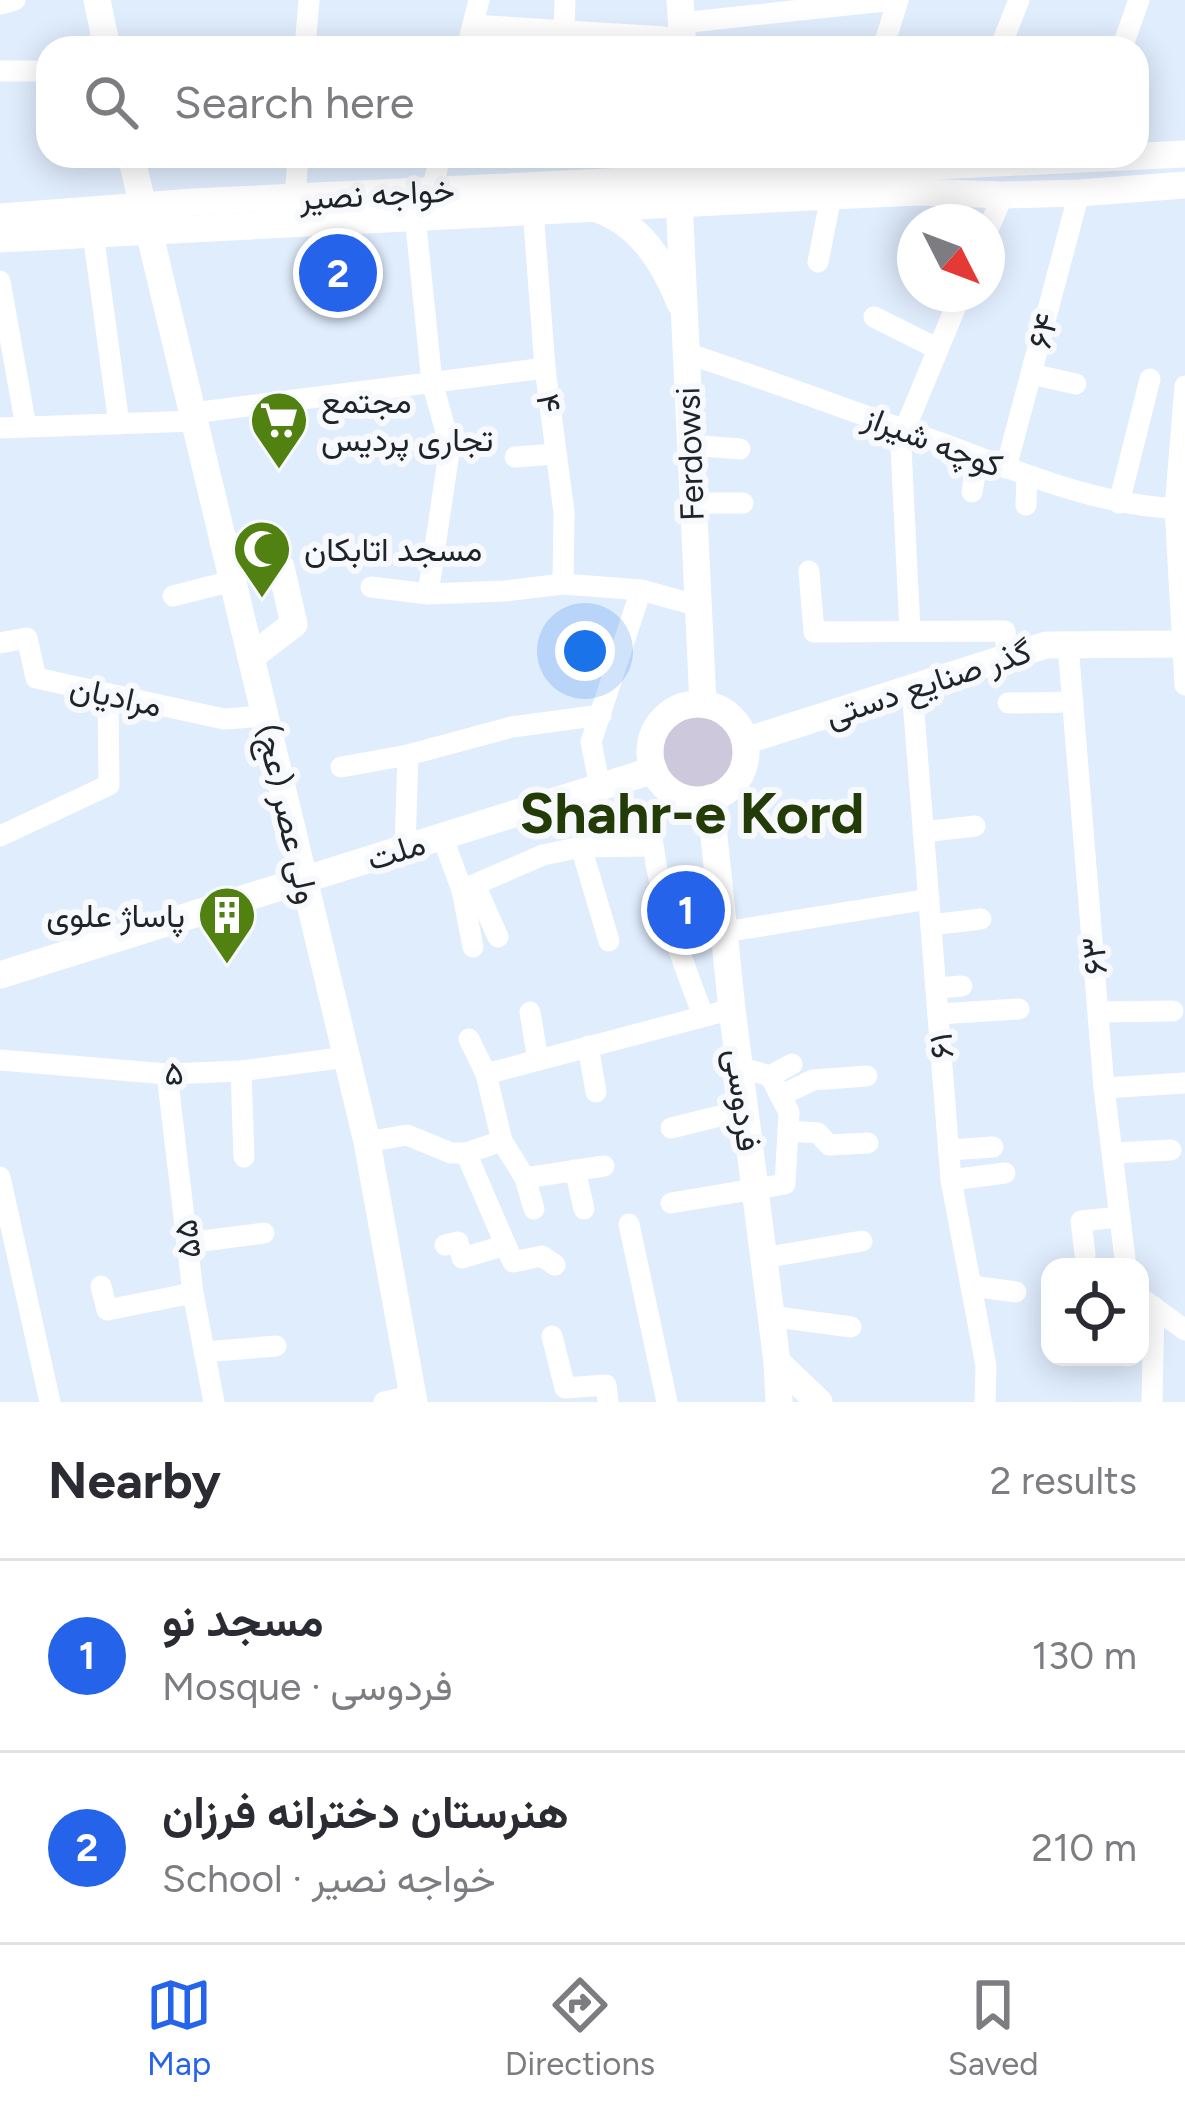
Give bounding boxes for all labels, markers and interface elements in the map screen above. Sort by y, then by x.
search box [36,36,1149,168]
icon: search [78,69,144,135]
text: Search here [174,75,414,129]
street label: خواجه نصیر [297,170,456,219]
north arrow [897,204,1005,312]
pin: 2 [299,228,377,318]
street label: ۶۴ [1020,309,1066,353]
place label: مجتمع تجاری پردیس [321,382,493,462]
street label: Ferdowsi [668,386,712,522]
supermarket icon: مجتمع تجاری پردیس [248,389,310,471]
street label: ۴ [528,391,570,415]
street label: کوچه شیراز [856,396,1008,488]
mosque icon: مسجد اتابکان [231,518,293,600]
place label: مسجد اتابکان [304,530,482,569]
your location [555,621,615,681]
street label: گذر صنایع دستی [820,631,1037,737]
street label: مرادیان [66,667,165,726]
street label: ولی عصر (عج) [245,720,328,908]
district label: Shahr-e Kord [520,779,864,847]
street label: ملت [362,823,430,879]
pin: 1 [647,865,725,955]
building icon: پاساژ علوی [196,884,258,966]
place label: پاساژ علوی [46,896,185,938]
street label: ۶۳ [1073,935,1115,977]
street label: ۶۱ [920,1032,962,1060]
street label: فردوسی [716,1046,769,1154]
street label: ۵ [164,1053,184,1093]
street label: ۵۵ [165,1217,209,1261]
map controls [1041,1258,1149,1366]
button: locate [1041,1258,1149,1366]
text: Nearby [48,1450,221,1511]
text: 2 results [990,1457,1137,1504]
text: مسجد نو [162,1593,324,1647]
text: 1 [79,1632,95,1679]
text: 130 m [1032,1632,1137,1679]
text: Mosque · فردوسی [162,1663,452,1710]
text: هنرستان دخترانه فرزان [162,1785,569,1839]
text: 2 [76,1824,98,1871]
text: 210 m [1031,1824,1137,1871]
text: School · خواجه نصیر [162,1855,496,1902]
tab: Map [146,1972,212,2083]
tab: Directions [505,1972,655,2083]
tab: Saved [948,1972,1039,2083]

